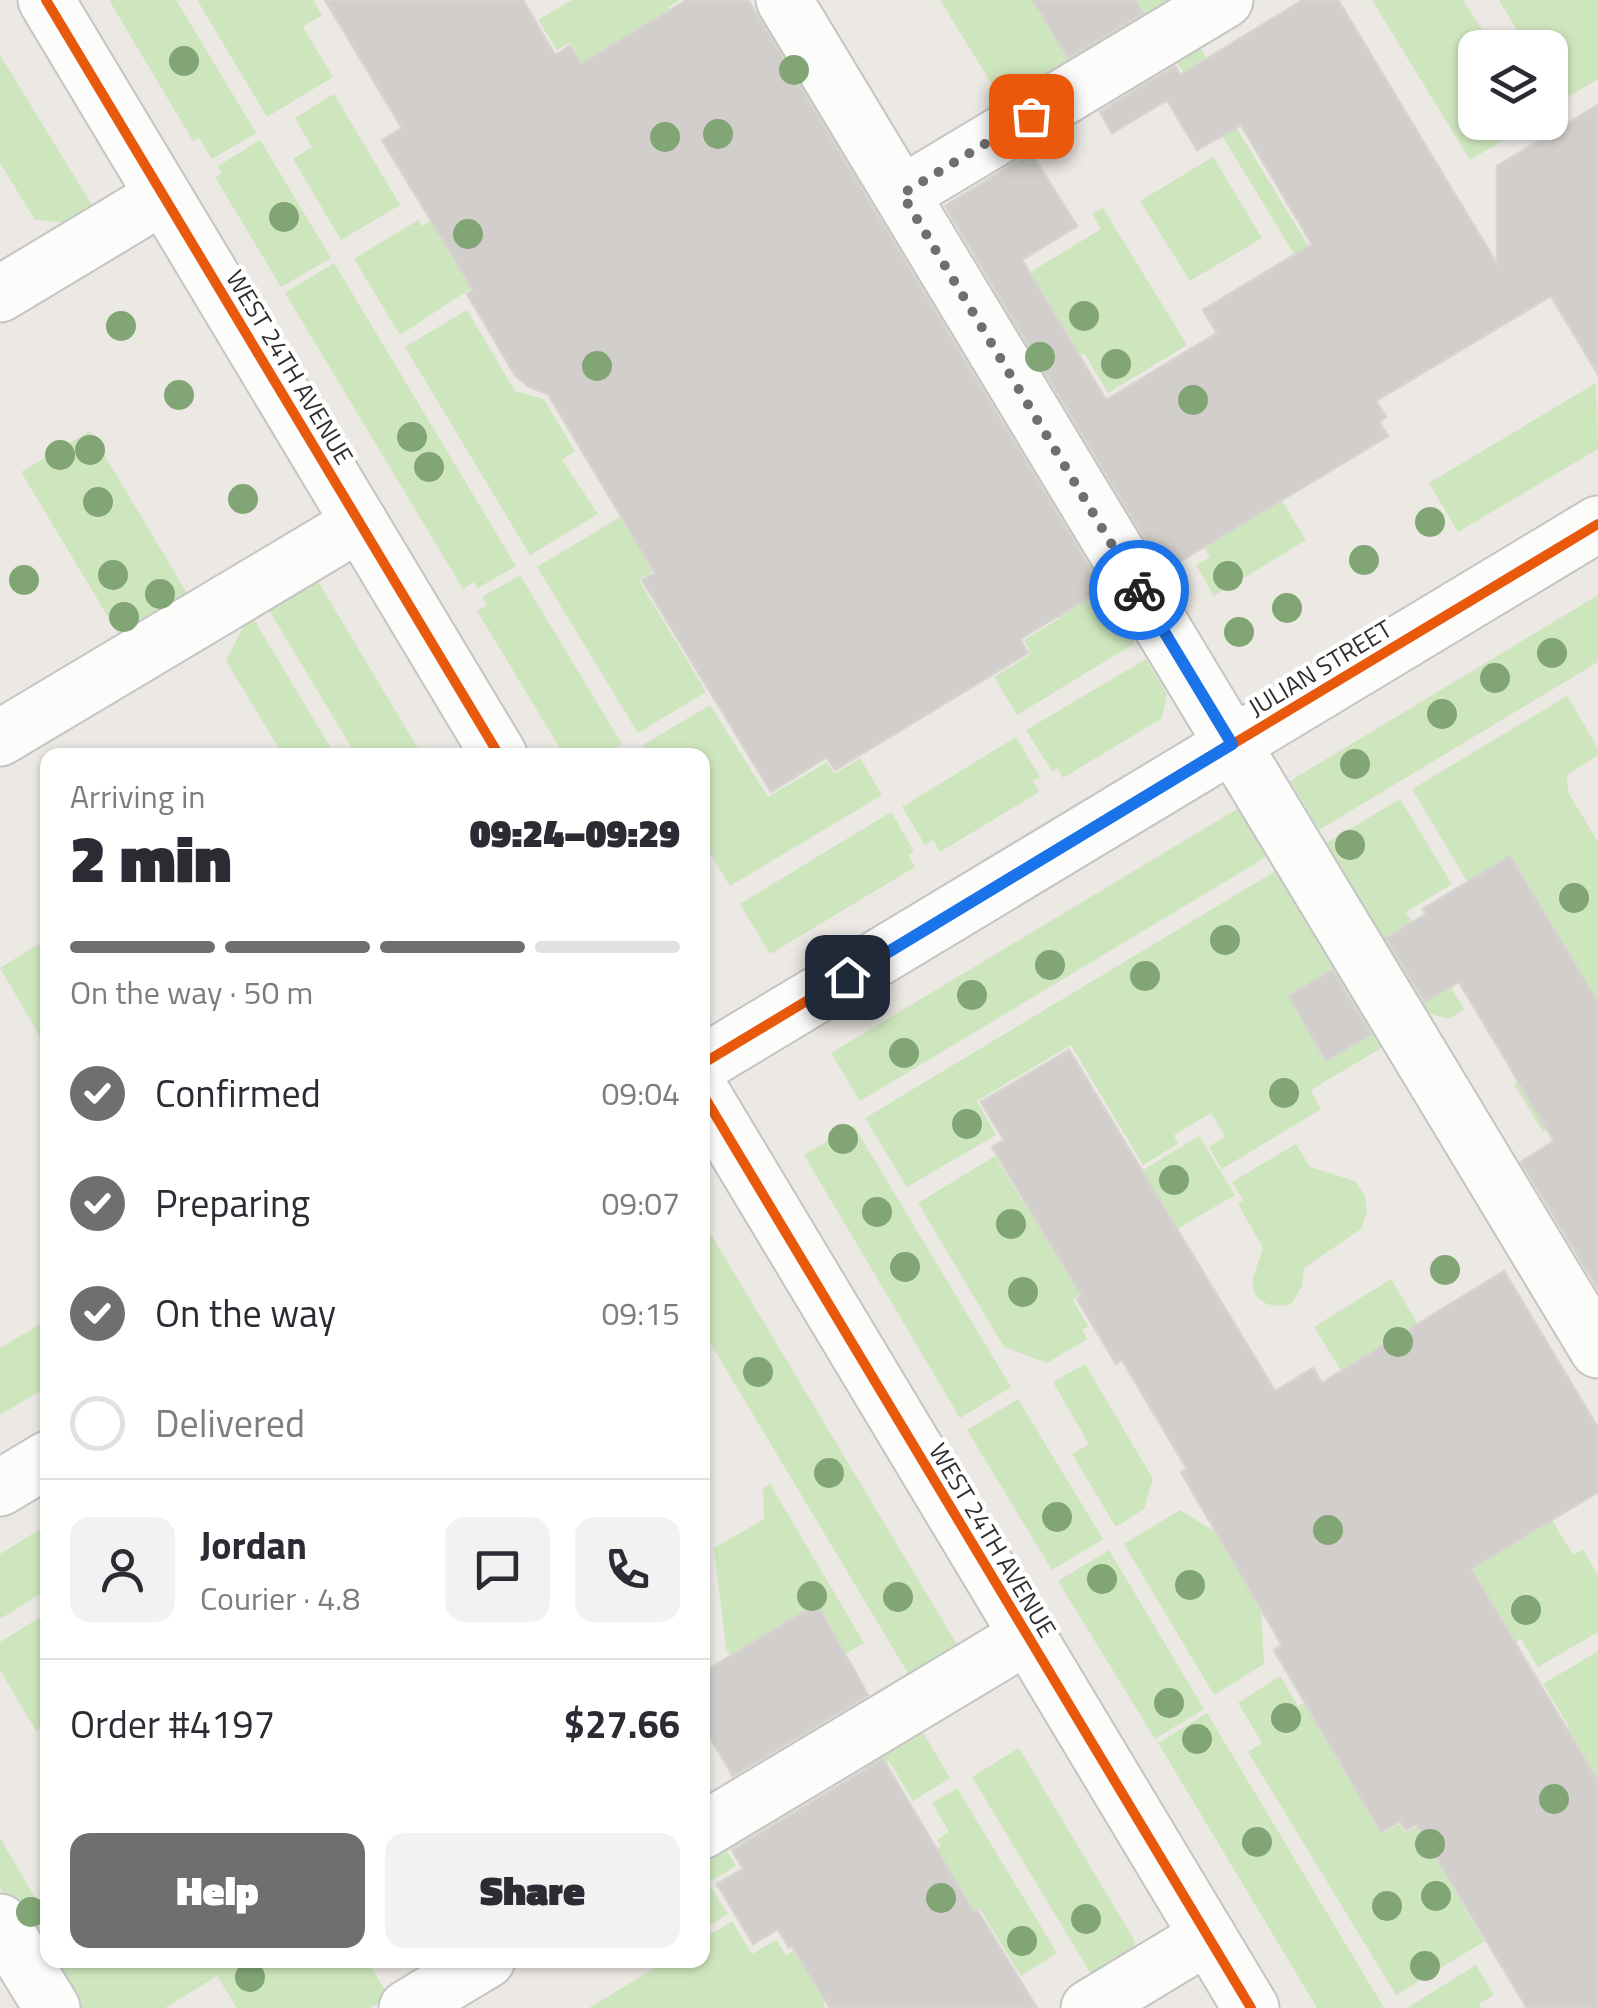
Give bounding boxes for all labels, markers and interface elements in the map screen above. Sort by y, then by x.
map controls [1458,30,1568,140]
button: layers [1458,30,1568,140]
pin [989,74,1074,159]
icon: bag [1004,89,1059,144]
street label: WEST 24TH AVENUE [217,262,363,472]
courier [1089,540,1189,640]
icon: bike [1112,563,1167,618]
street label: JULIAN STREET [1241,610,1399,726]
text: Arriving in [70,772,206,820]
text: 09:24–09:29 [470,804,680,862]
text: 2 min [70,808,231,907]
pin [805,935,890,1020]
icon: home [820,950,875,1005]
text: On the way · 50 m [70,968,313,1016]
text: Confirmed [155,1064,321,1122]
icon: check [70,1066,125,1121]
text: 09:04 [601,1069,680,1117]
text: Preparing [155,1174,310,1232]
icon: check [70,1176,125,1231]
text: 09:07 [601,1179,680,1227]
text: On the way [155,1284,336,1342]
icon: check [70,1286,125,1341]
text: 09:15 [601,1289,680,1337]
text: Delivered [155,1394,305,1452]
street label: WEST 24TH AVENUE [920,1435,1066,1645]
text: Jordan [200,1516,307,1574]
button: person [70,1517,175,1622]
button: chat [445,1517,550,1622]
button: phone [575,1517,680,1622]
text: Courier · 4.8 [200,1574,360,1622]
text: Order #4197 [70,1695,275,1753]
text: $27.66 [564,1695,680,1753]
button: Help [70,1833,365,1948]
button: Share [385,1833,680,1948]

